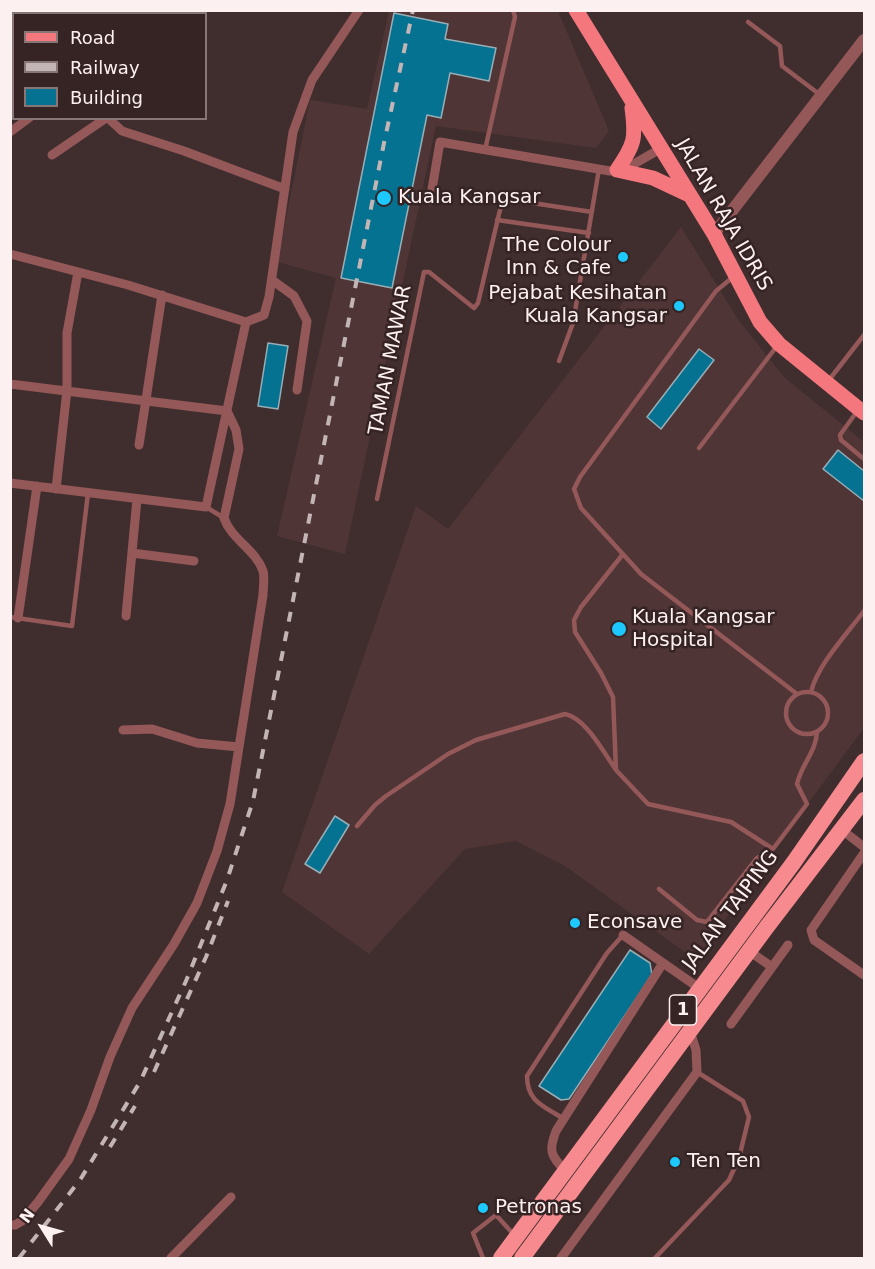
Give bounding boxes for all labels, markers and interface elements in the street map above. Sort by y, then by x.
legend [12,12,207,120]
text: Road [70,27,115,48]
text: Railway [70,57,140,78]
text: Building [70,87,143,108]
street label: JALAN RAJA IDRIS [670,135,776,295]
place label: Kuala Kangsar [398,186,541,210]
marker: Kuala Kangsar [375,189,393,207]
place label: The Colour Inn & Cafe [503,234,611,281]
marker: The Colour Inn & Cafe [616,250,630,264]
place label: Pejabat Kesihatan Kuala Kangsar [488,282,667,329]
street label: TAMAN MAWAR [365,283,417,437]
marker: Pejabat Kesihatan Kuala Kangsar [672,299,686,313]
place label: Kuala Kangsar Hospital [632,606,775,653]
marker: Kuala Kangsar Hospital [610,620,628,638]
street label: JALAN TAIPING [678,846,784,976]
place label: Econsave [587,911,682,935]
marker: Econsave [568,916,582,930]
road number: 1 [670,995,696,1025]
place label: Ten Ten [687,1150,761,1174]
marker: Ten Ten [668,1155,682,1169]
place label: Petronas [495,1196,582,1220]
north arrow [12,1197,72,1257]
marker: Petronas [476,1201,490,1215]
text: N [16,1205,39,1227]

